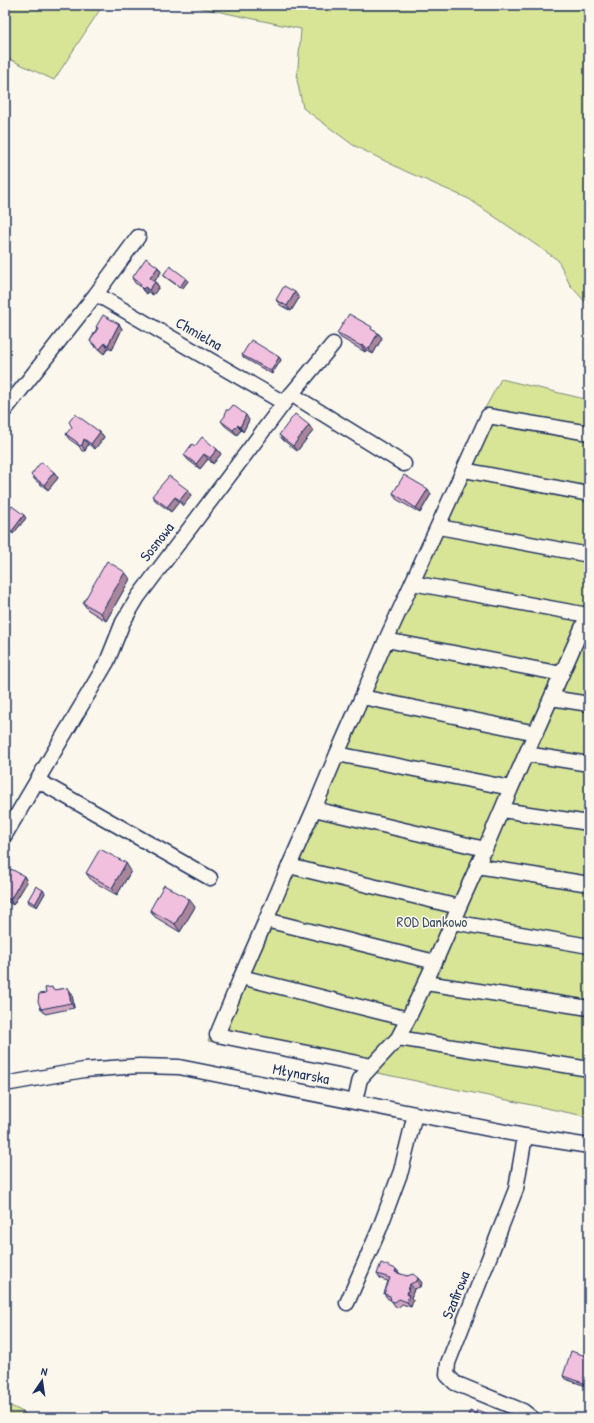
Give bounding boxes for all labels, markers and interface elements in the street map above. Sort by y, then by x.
street label: Chmielna [172,312,227,355]
street label: Sosnowa [135,518,179,566]
park label: ROD Dankowo [397,911,467,932]
street label: Młynarska [271,1058,331,1089]
street label: Szafirowa [436,1268,475,1322]
north arrow [22,1361,62,1401]
text: N [40,1364,49,1379]

